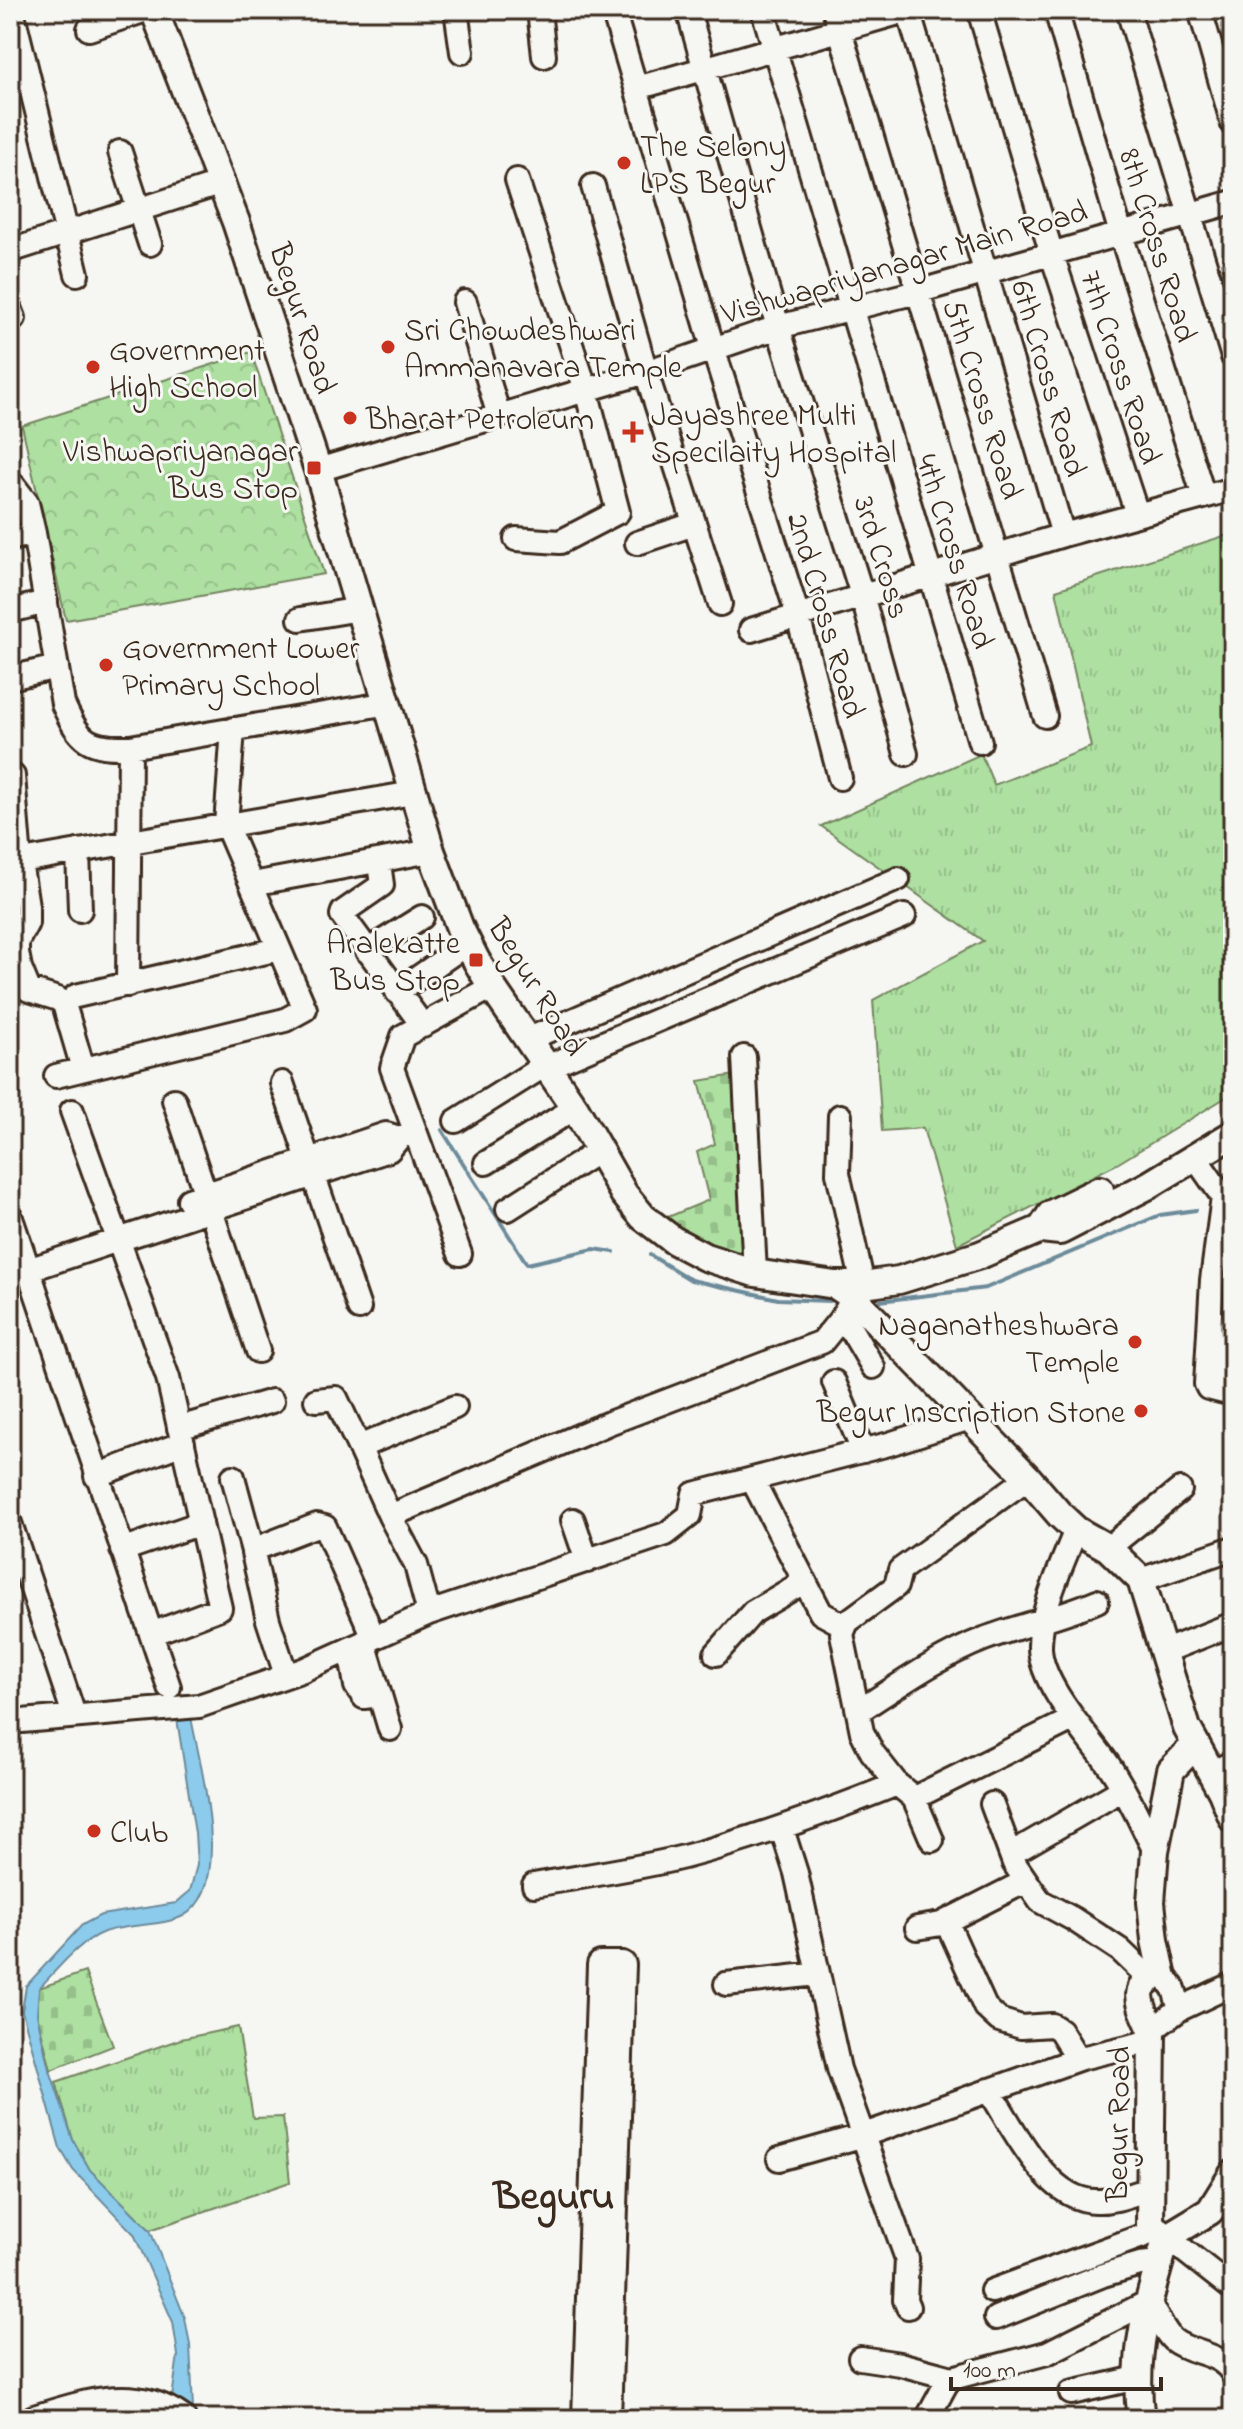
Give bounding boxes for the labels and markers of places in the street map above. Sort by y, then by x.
place label: The Selony LPS Begur [640,125,786,209]
marker: The Selony LPS Begur [615,154,633,172]
place label: Sri Chowdeshwari Ammanavara Temple [404,309,683,393]
place label: Government High School [109,329,265,413]
marker: Sri Chowdeshwari Ammanavara Temple [379,338,397,356]
marker: Government High School [84,358,102,376]
place label: Jayashree Multi Specilaity Hospital [651,394,896,478]
place label: Bharat Petroleum [365,398,594,445]
marker: Bharat Petroleum [341,409,359,427]
marker: Jayashree Multi Specilaity Hospital [622,421,644,443]
place label: Vishwapriyanagar Bus Stop [62,430,298,514]
marker: Vishwapriyanagar Bus Stop [305,459,323,477]
place label: Government Lower Primary School [122,627,360,711]
marker: Government Lower Primary School [97,656,115,674]
place label: Aralekatte Bus Stop [326,922,461,1006]
marker: Aralekatte Bus Stop [467,951,485,969]
place label: Naganatheshwara Temple [878,1304,1120,1388]
marker: Naganatheshwara Temple [1126,1333,1144,1351]
place label: Begur Inscription Stone [816,1391,1126,1438]
marker: Begur Inscription Stone [1132,1402,1150,1420]
place label: Club [110,1811,168,1858]
marker: Club [85,1822,103,1840]

